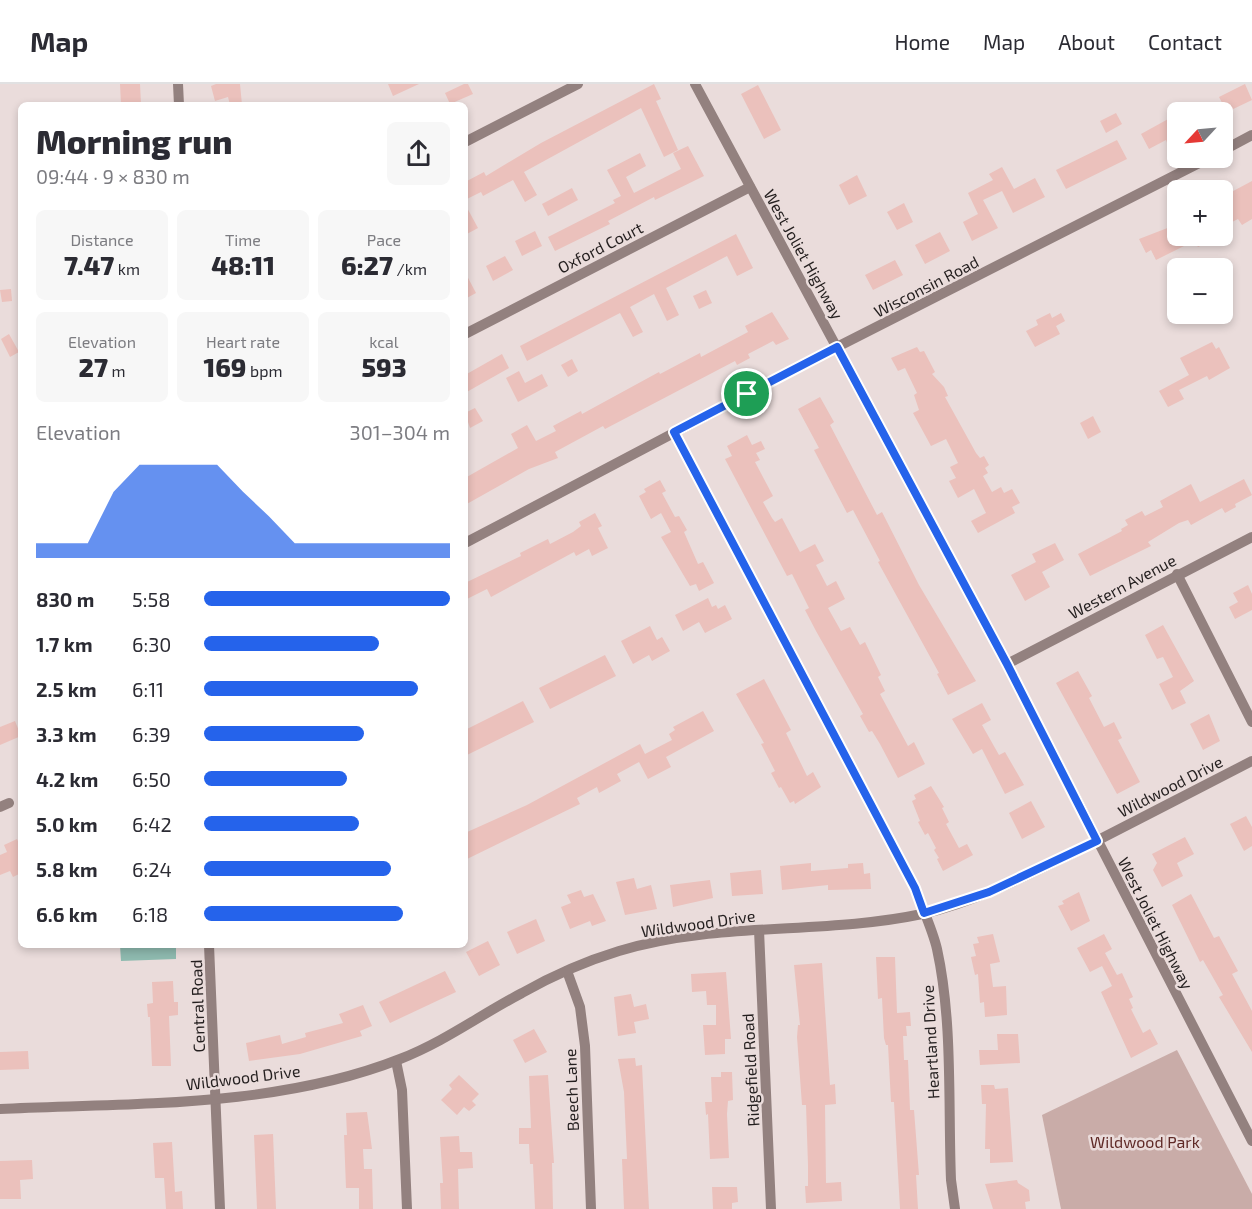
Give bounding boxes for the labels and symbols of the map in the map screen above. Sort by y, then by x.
north arrow [1167,102,1233,168]
street label: West Joliet Highway [760,186,848,323]
street label: Oxford Court [554,217,646,277]
street label: Wisconsin Road [870,251,982,321]
pin [721,368,772,419]
street label: Western Avenue [1065,550,1179,622]
street label: Wildwood Drive [1114,751,1226,821]
street label: West Joliet Highway [1114,854,1198,993]
street label: Wildwood Drive [640,906,756,940]
street label: Central Road [186,959,208,1053]
street label: Heartland Drive [918,985,942,1099]
street label: Ridgefield Road [738,1013,762,1127]
street label: Beech Lane [560,1048,582,1132]
street label: Wildwood Drive [185,1061,301,1093]
park label: Wildwood Park [1090,1132,1200,1151]

